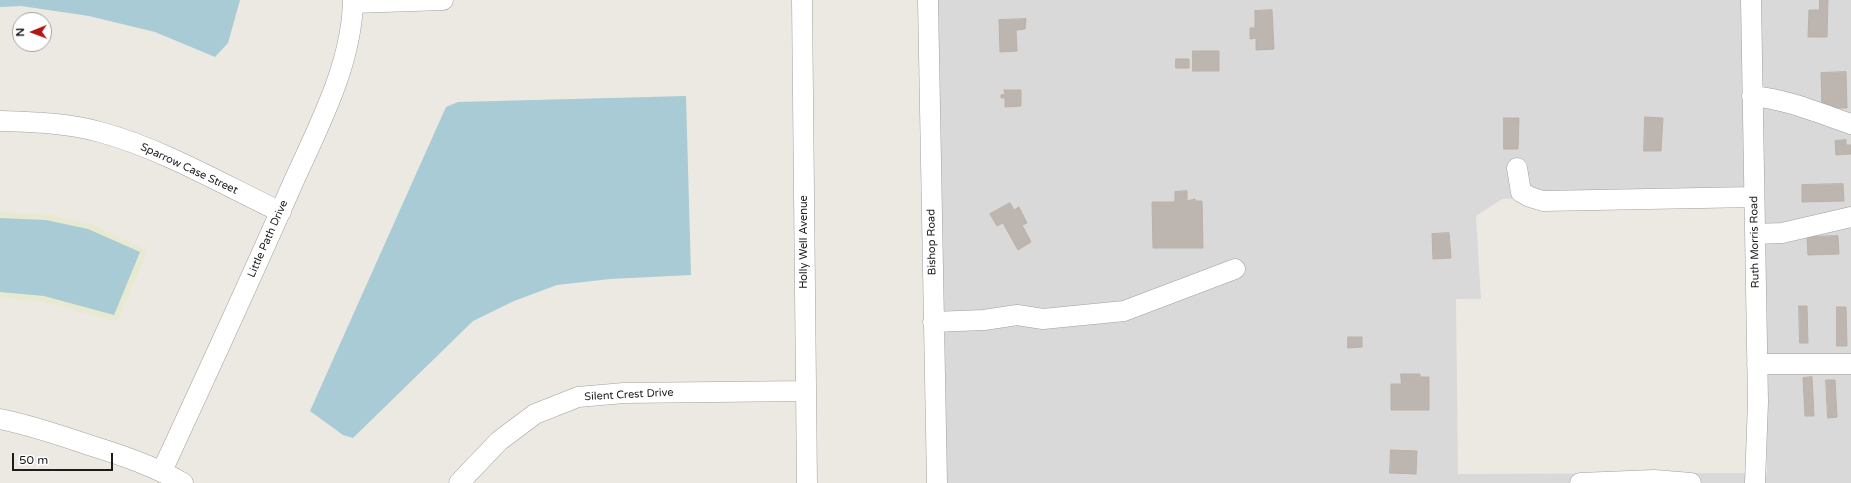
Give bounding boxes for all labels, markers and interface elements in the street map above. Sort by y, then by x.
north arrow [12,12,52,52]
text: N [14,28,27,37]
street label: Sparrow Case Street [138,141,240,197]
street label: Holly Well Avenue [797,195,811,289]
street label: Ruth Morris Road [1748,196,1762,288]
street label: Little Path Drive [245,198,291,280]
street label: Bishop Road [925,209,939,275]
street label: Silent Crest Drive [584,386,674,404]
scale bar [14,445,115,471]
text: 50 m [19,453,48,467]

